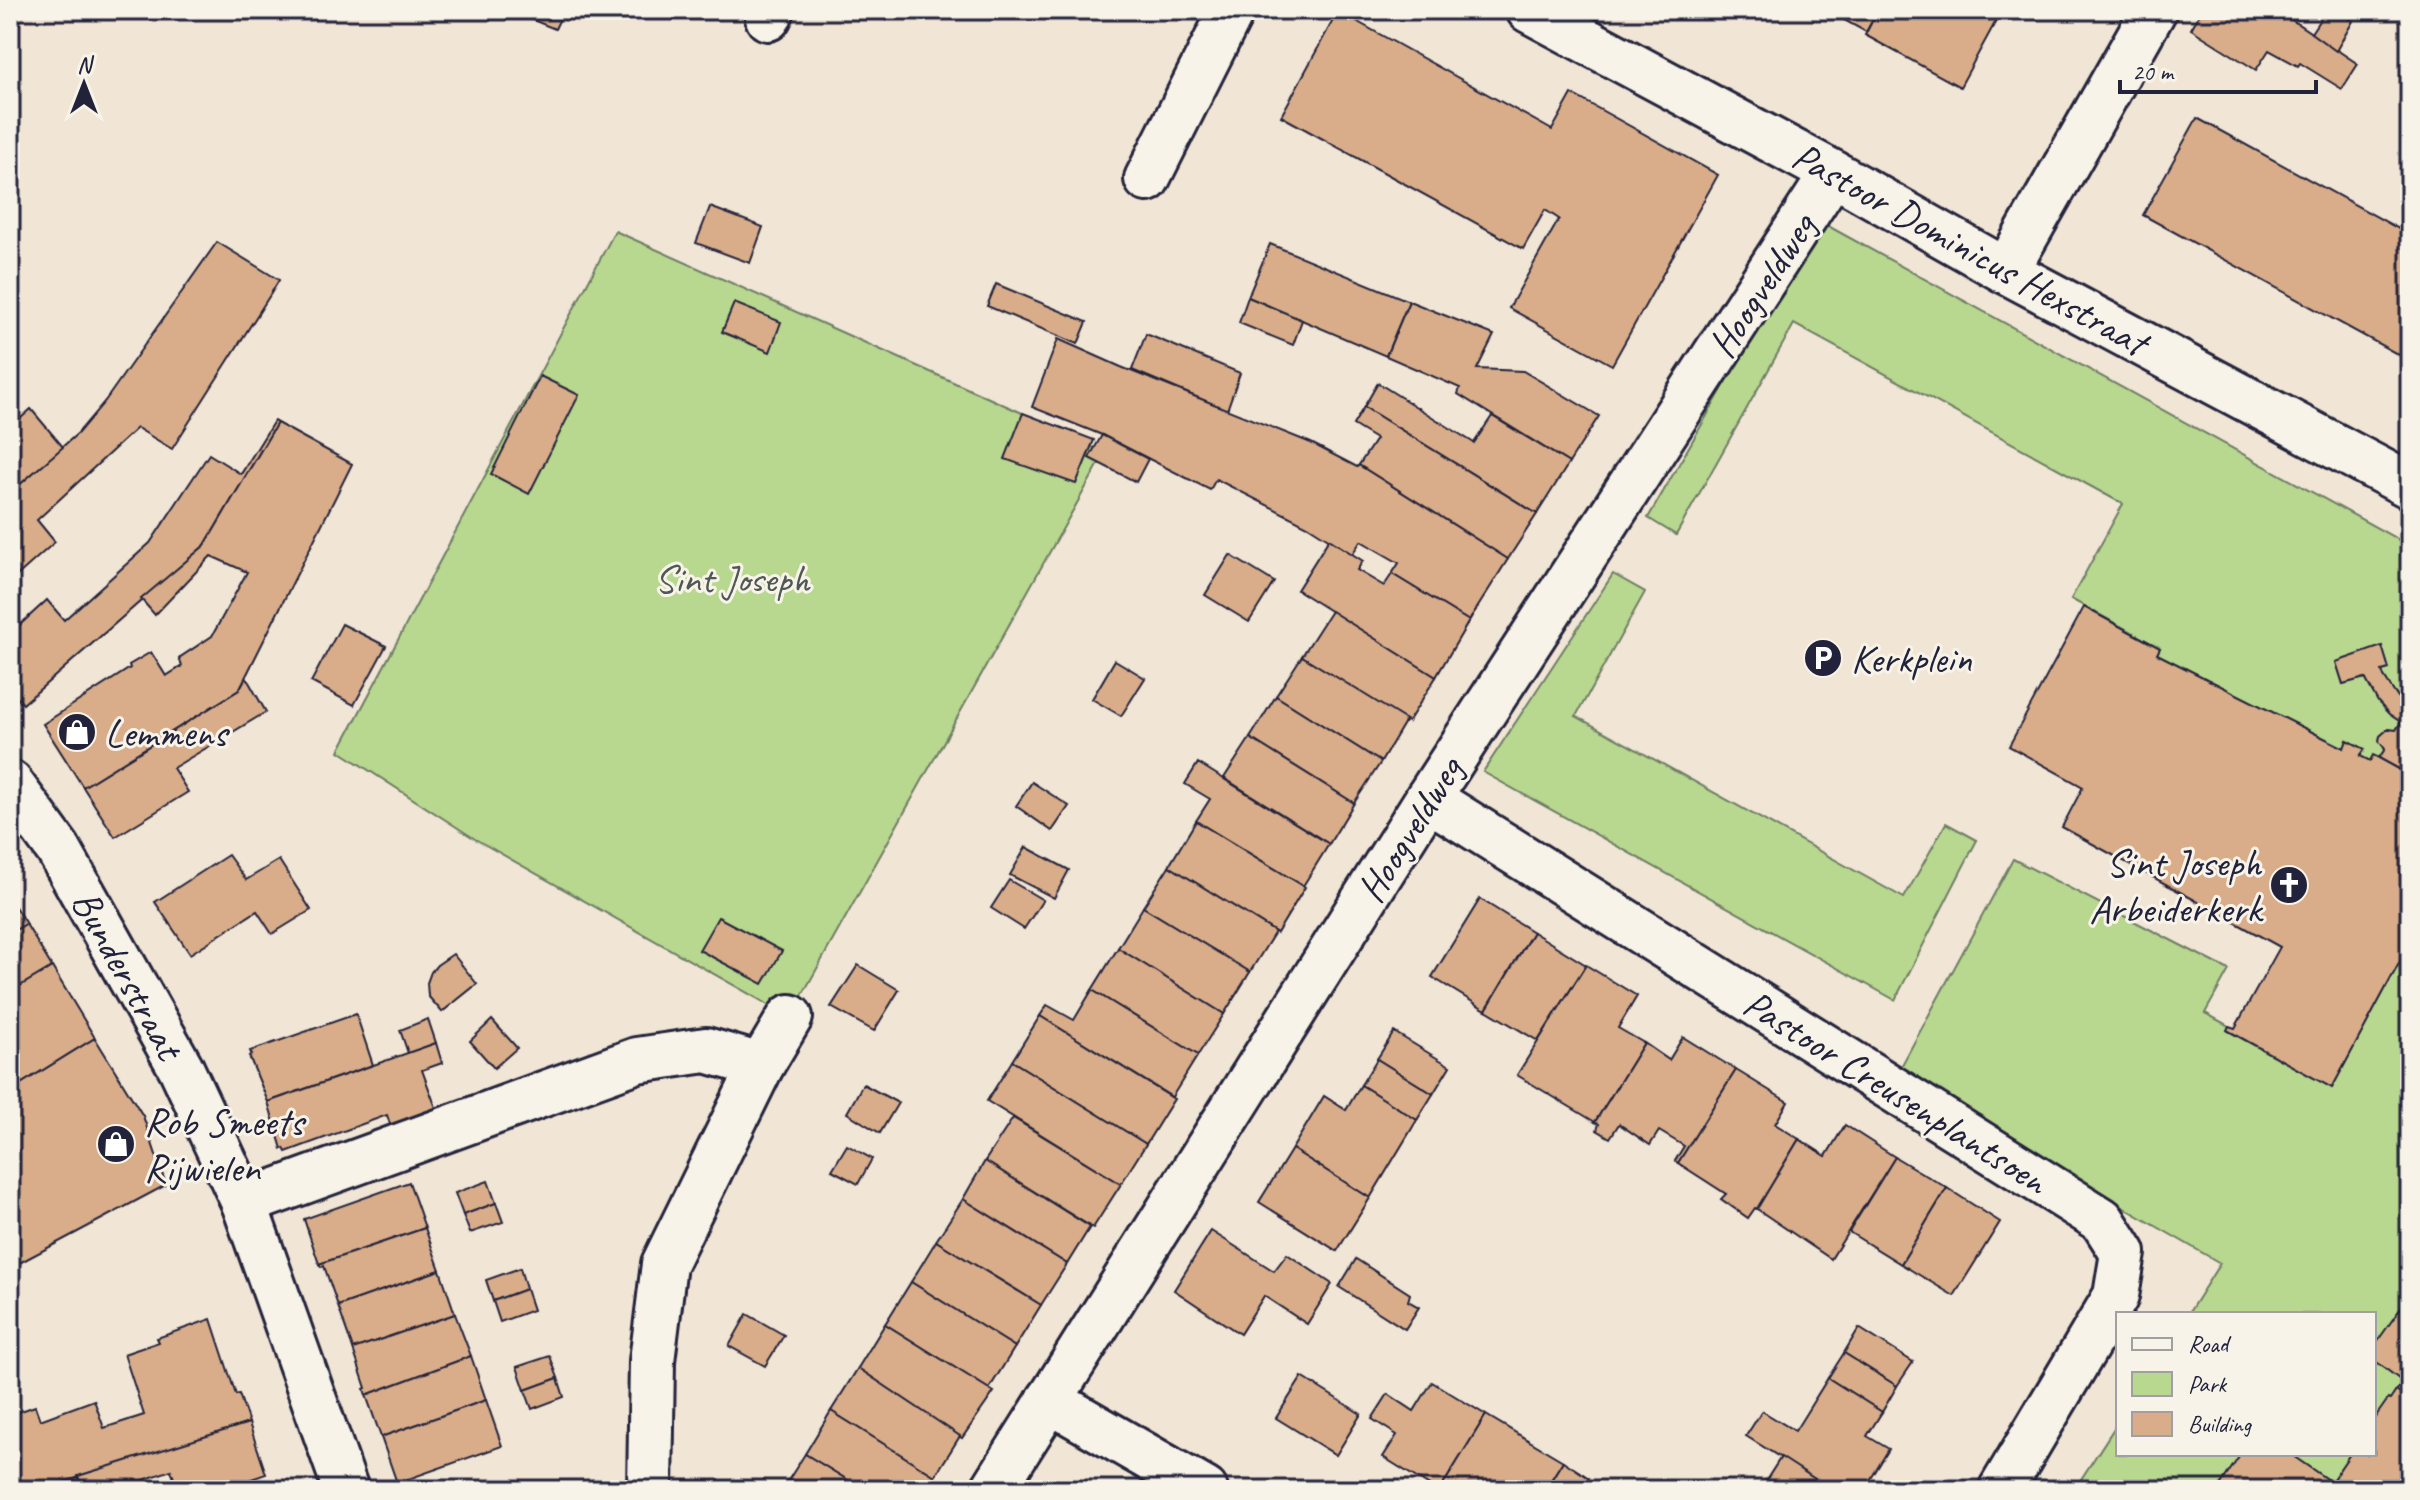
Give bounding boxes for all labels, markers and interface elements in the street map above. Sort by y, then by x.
north arrow [44,44,124,124]
scale bar [2120,44,2316,94]
text: N [77,51,94,79]
text: 20 m [2132,57,2175,87]
street label: Pastoor Dominicus Hexstraat [1784,131,2160,370]
street label: Hoogveldweg [1697,202,1828,367]
park label: Sint Joseph [655,554,811,604]
place label: Kerkplein [1851,634,1973,684]
parking icon: Kerkplein [1802,637,1844,679]
place label: Lemmens [105,708,230,758]
shop icon: Lemmens [56,711,98,753]
street label: Hoogveldweg [1346,745,1475,911]
place label: Sint Joseph Arbeiderkerk [2089,838,2264,934]
church icon: Sint Joseph Arbeiderkerk [2268,864,2310,906]
street label: Bunderstraat [60,881,196,1071]
street label: Pastoor Creusenplantsoen [1734,978,2058,1207]
place label: Rob Smeets Rijwielen [144,1097,306,1193]
shop icon: Rob Smeets Rijwielen [95,1123,137,1165]
legend [2116,1312,2376,1456]
text: Road [2188,1329,2232,1359]
text: Park [2188,1369,2228,1399]
text: Building [2188,1409,2253,1439]

